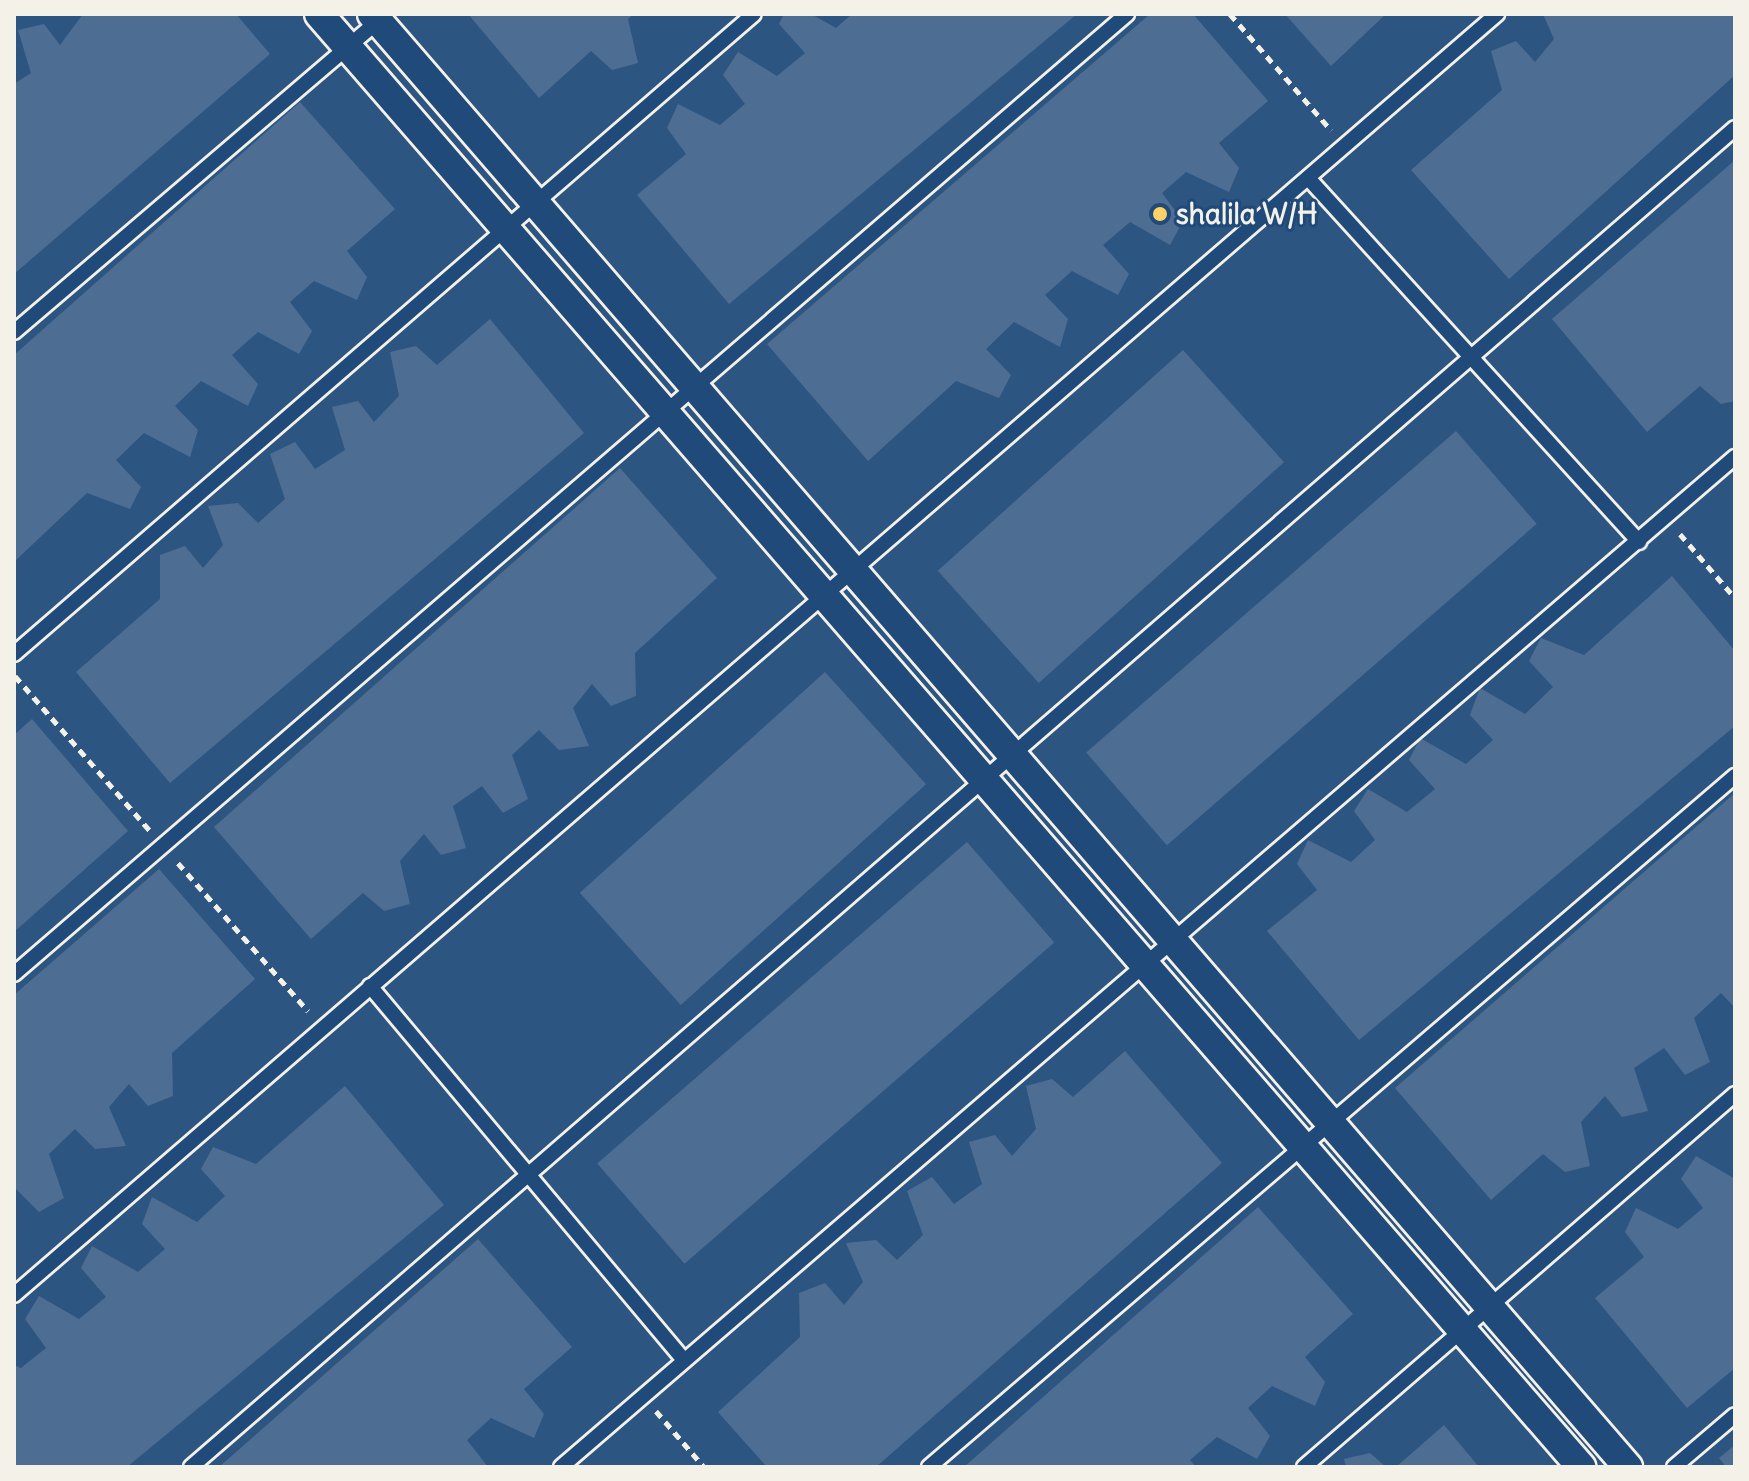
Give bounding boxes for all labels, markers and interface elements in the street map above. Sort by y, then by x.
place label: shalila W/H [1176,197,1317,231]
marker: shalila W/H [1151,205,1169,223]

